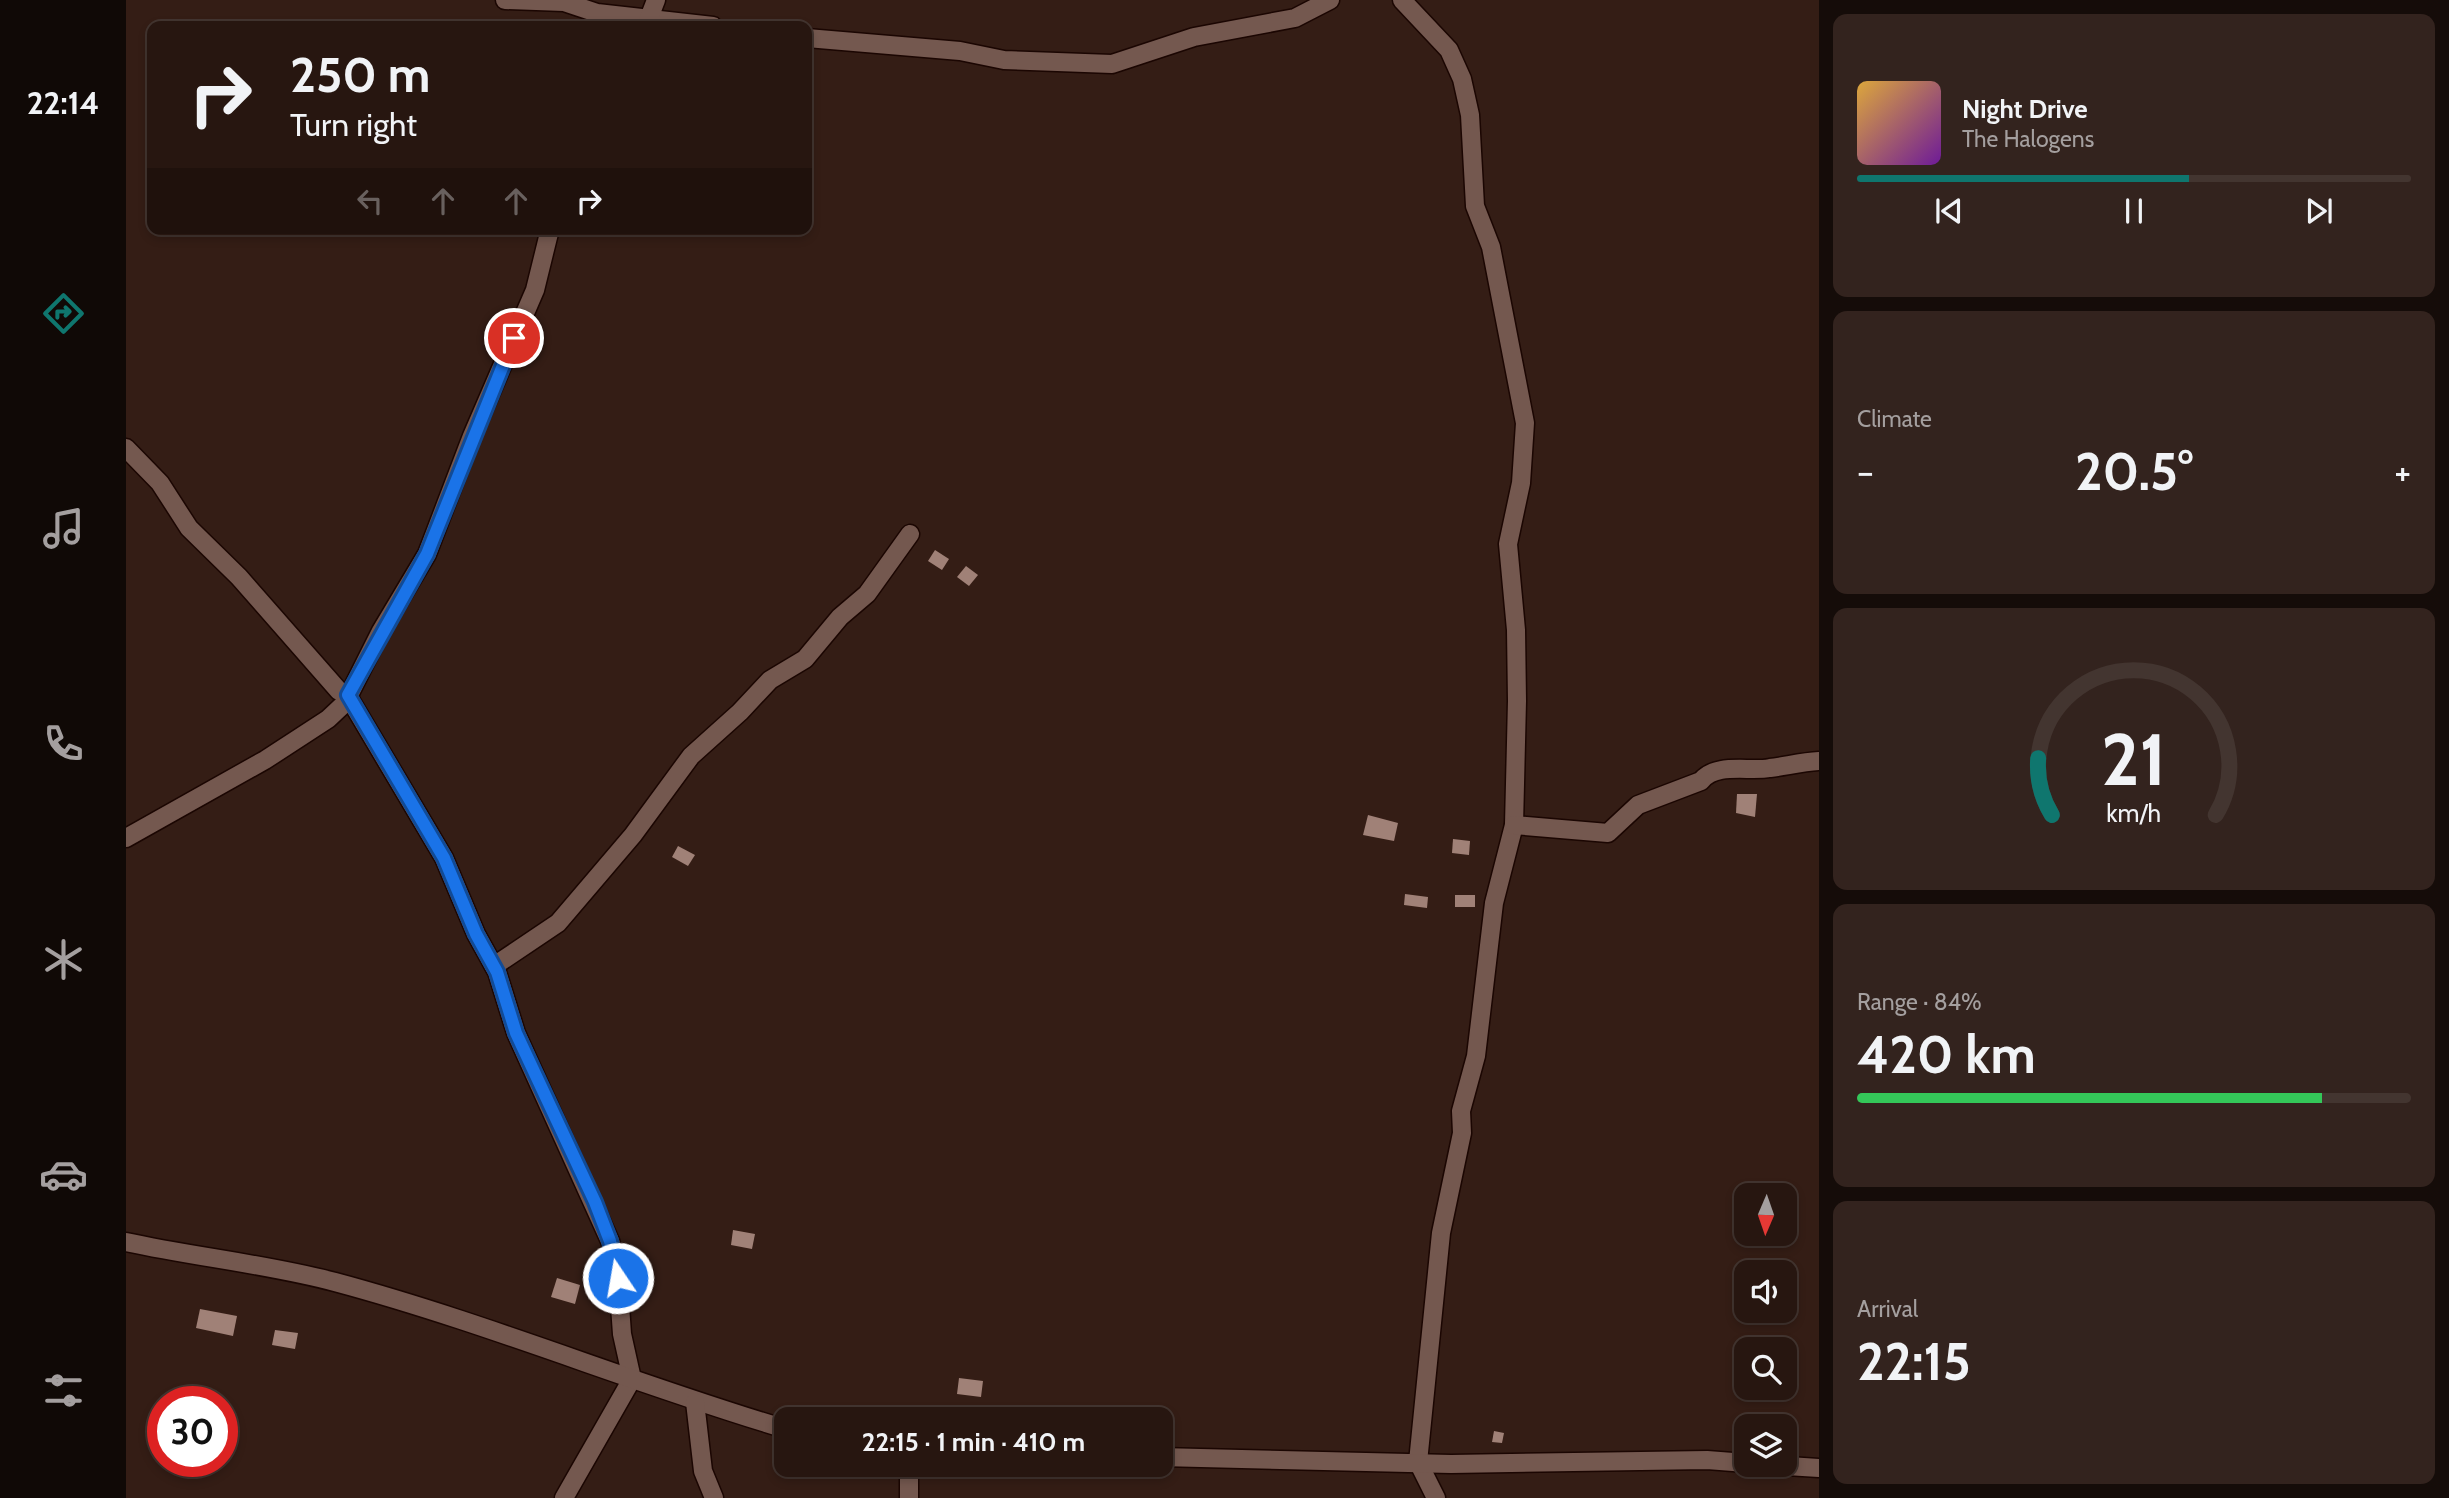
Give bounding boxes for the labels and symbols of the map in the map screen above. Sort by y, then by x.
pin [484,308,544,368]
north arrow [1734,1183,1797,1246]
position arrow [581,1241,655,1315]
speed limit sign: 30 [147,1386,238,1477]

